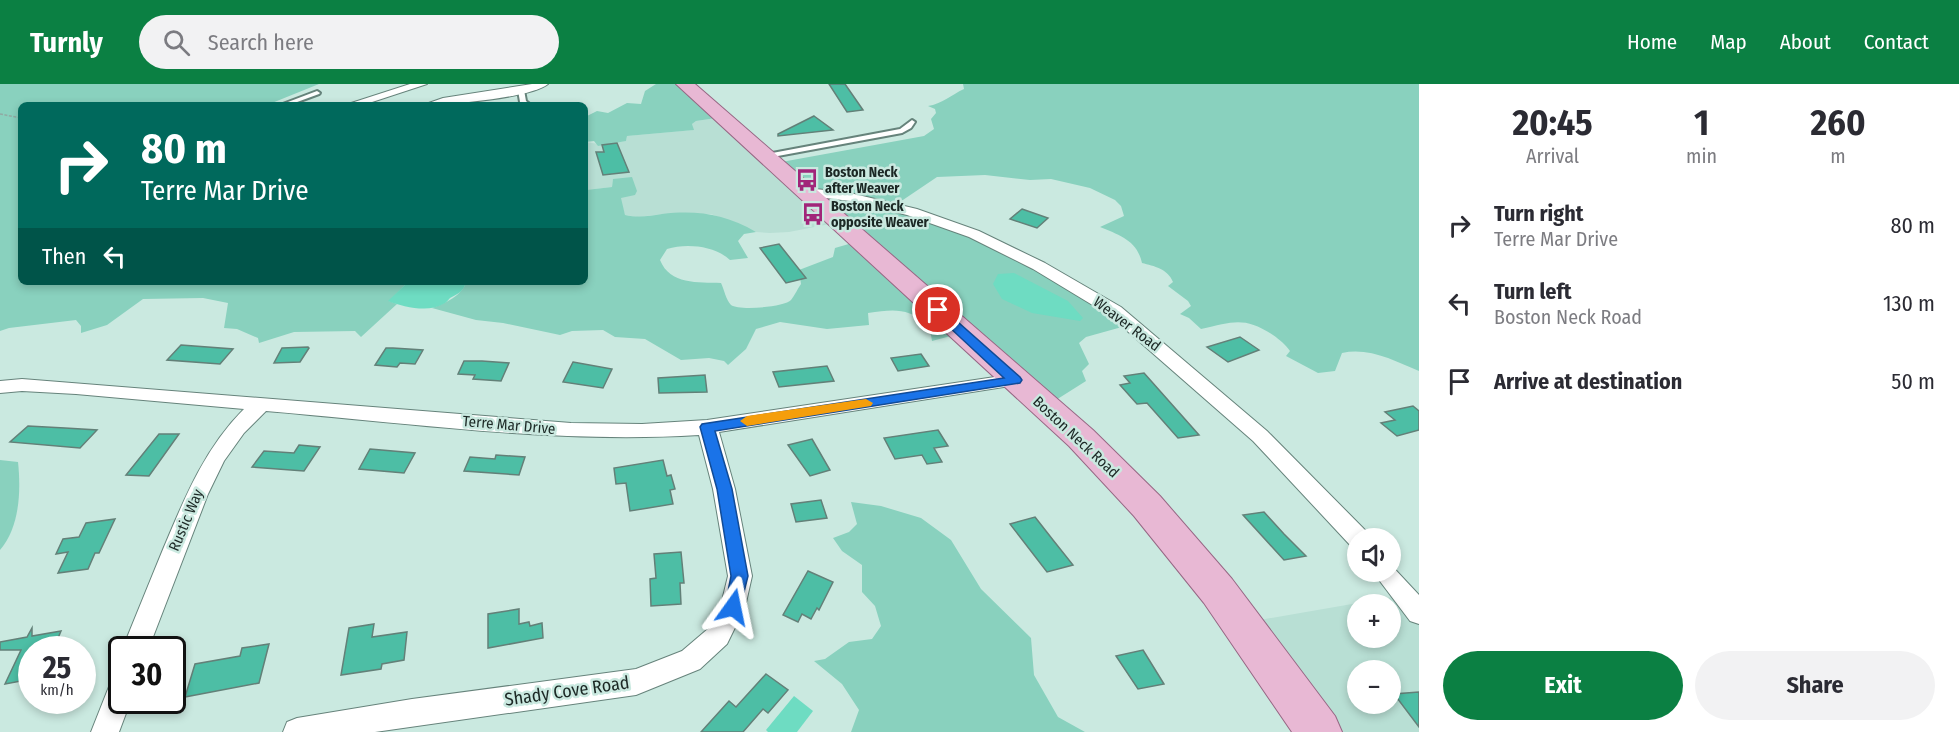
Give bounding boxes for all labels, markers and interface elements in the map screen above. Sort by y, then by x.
search box [139,15,559,69]
text: Turnly [30,26,103,59]
icon: search [160,26,193,59]
text: Search here [208,29,314,56]
text: Home [1627,29,1677,55]
text: Map [1710,29,1747,55]
text: About [1780,29,1831,55]
text: Contact [1864,29,1929,55]
text: 20:45 [1512,101,1593,145]
text: 1 [1694,101,1709,145]
text: 260 [1810,101,1866,145]
text: 80 m [141,124,227,174]
icon: right [42,126,120,204]
text: Arrival [1526,144,1579,168]
text: min [1686,144,1717,168]
text: m [1830,144,1846,168]
place label: Boston Neck after Weaver [825,164,900,197]
bus stop icon: Boston Neck after Weaver [794,167,820,193]
text: Terre Mar Drive [141,175,308,207]
place label: Boston Neck opposite Weaver [831,198,930,231]
text: Turn right [1494,200,1583,227]
bus stop icon: Boston Neck opposite Weaver [800,201,826,227]
icon: right [1443,209,1476,242]
text: 80 m [1890,212,1935,239]
text: Terre Mar Drive [1494,227,1618,251]
icon: left [98,240,131,273]
text: Then [42,243,86,270]
text: Turn left [1494,278,1572,305]
pin [912,284,963,335]
icon: left [1443,287,1476,320]
text: 130 m [1883,290,1935,317]
icon: arrive [921,293,954,326]
street label: Weaver Road [1090,293,1164,355]
text: Boston Neck Road [1494,305,1642,329]
icon: arrive [1443,365,1476,398]
text: Arrive at destination [1494,368,1682,395]
text: 50 m [1891,368,1935,395]
street label: Boston Neck Road [1029,393,1123,481]
street label: Terre Mar Drive [462,412,556,438]
street label: Rustic Way [165,486,207,554]
map controls [1347,528,1401,714]
button: sound [1347,528,1401,582]
position arrow [701,575,765,639]
button: + [1347,594,1401,648]
speed limit sign: 30 [108,636,186,714]
text: 25 [43,650,71,686]
button: Exit [1443,651,1683,720]
button: Share [1695,651,1935,720]
button: − [1347,660,1401,714]
street label: Shady Cove Road [503,671,631,711]
text: km/h [40,681,74,699]

